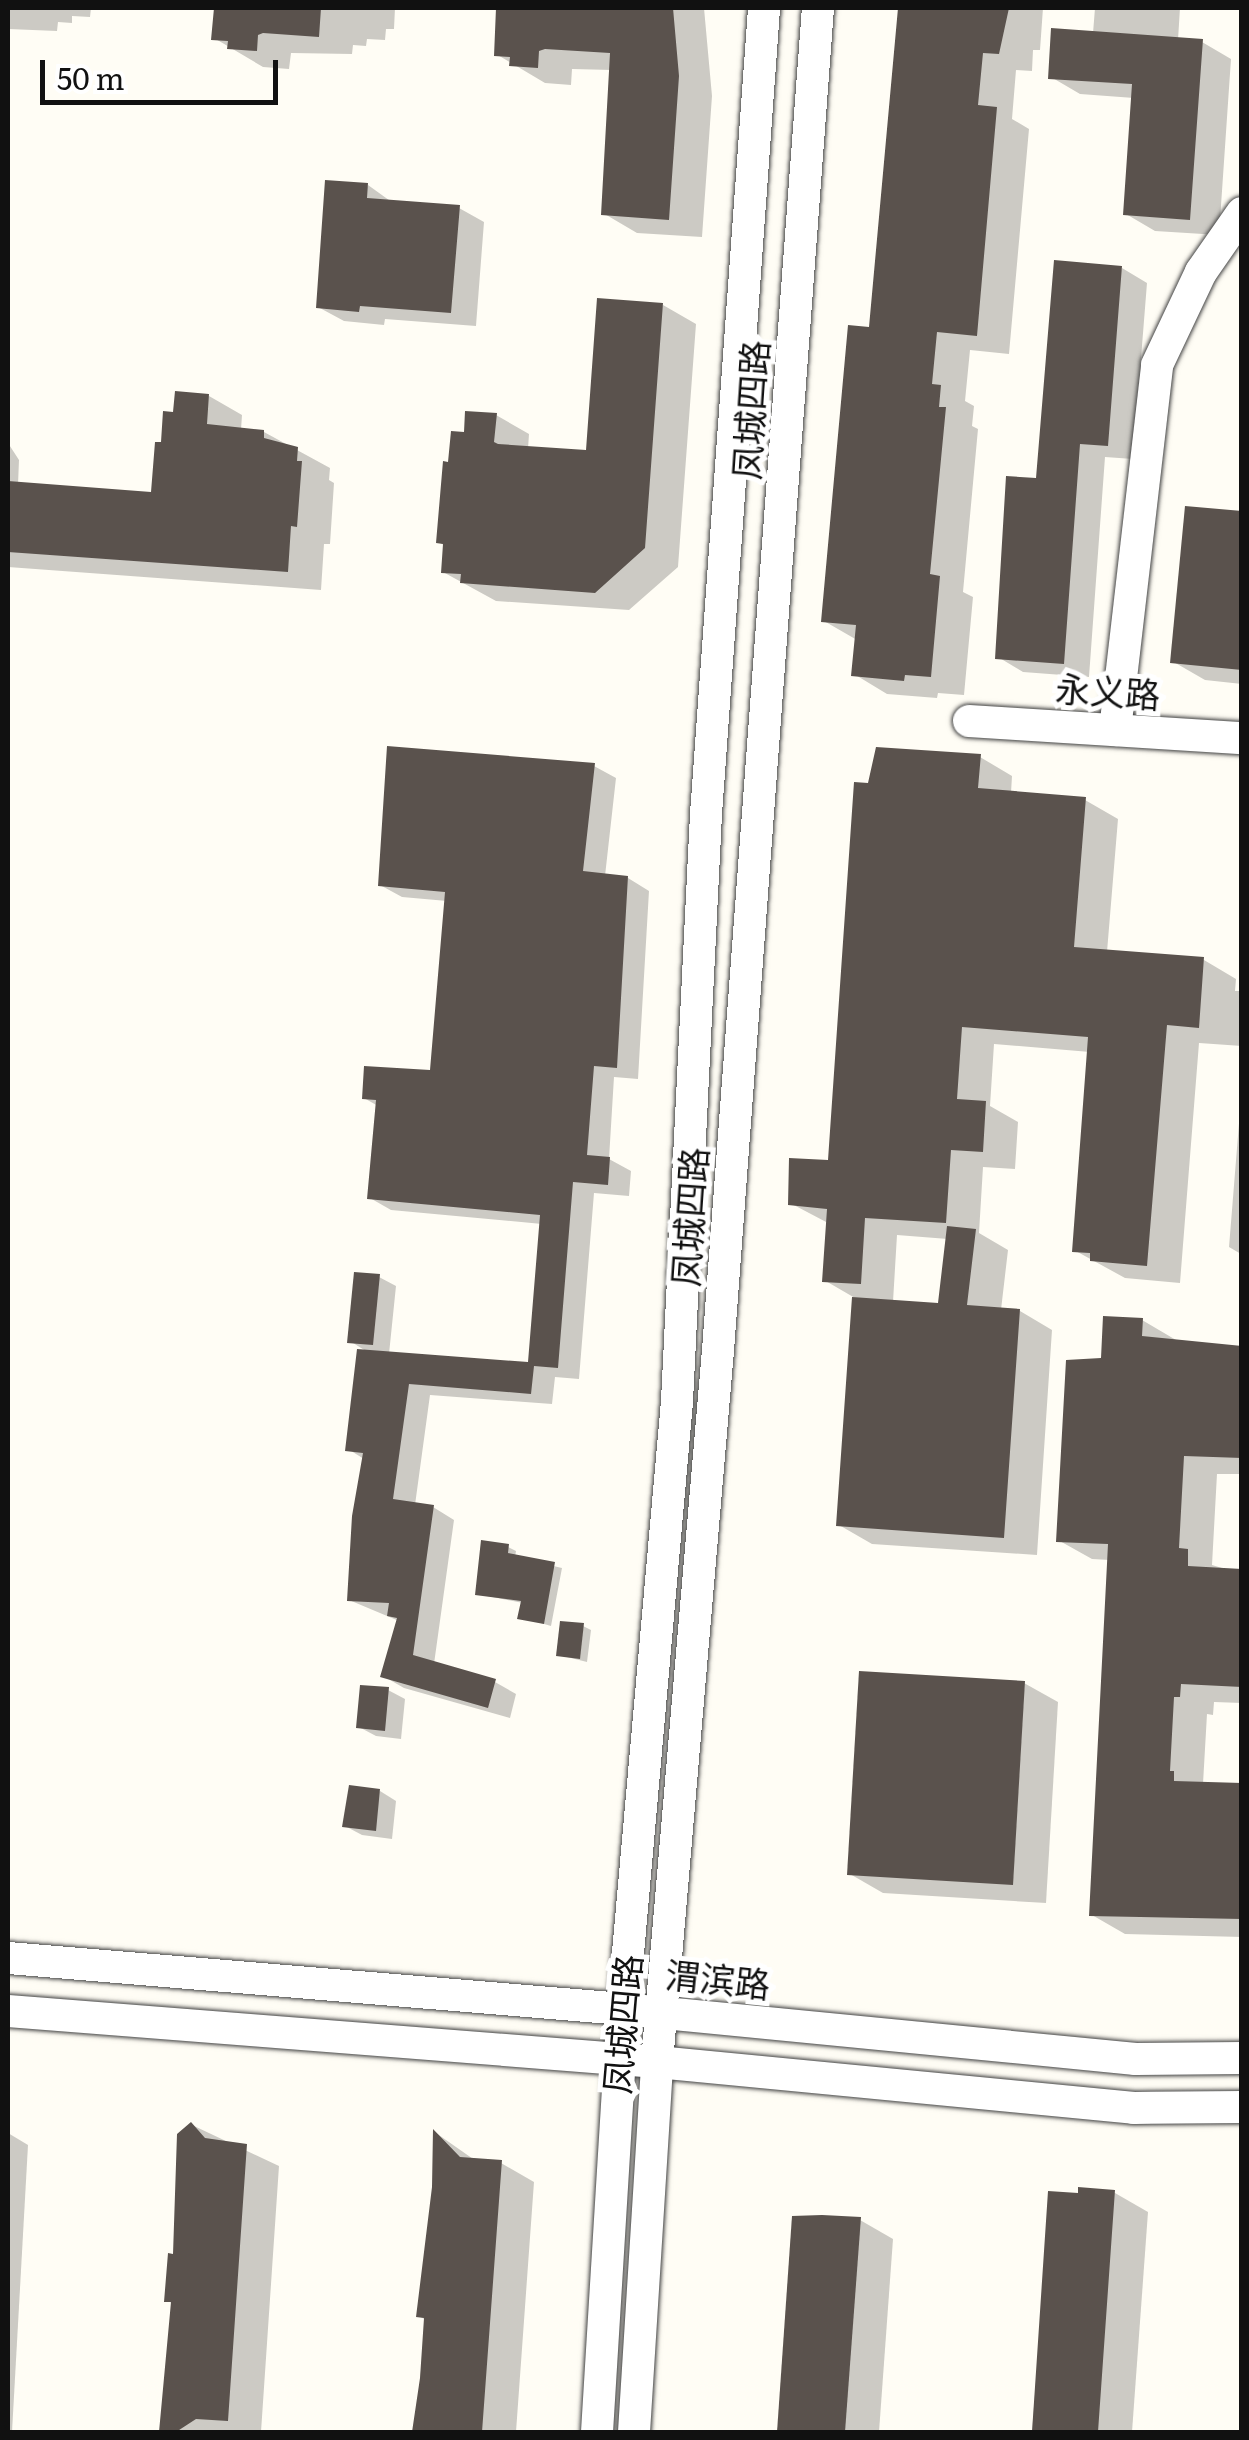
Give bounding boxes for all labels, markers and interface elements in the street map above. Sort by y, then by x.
scale bar [45,40,282,102]
text: 50 m [57,55,125,99]
street label: 凤城四路 [723,339,775,481]
street label: 永义路 [1054,665,1162,715]
street label: 凤城四路 [662,1146,714,1288]
street label: 凤城四路 [594,1952,648,2096]
street label: 渭滨路 [664,1952,772,2004]

